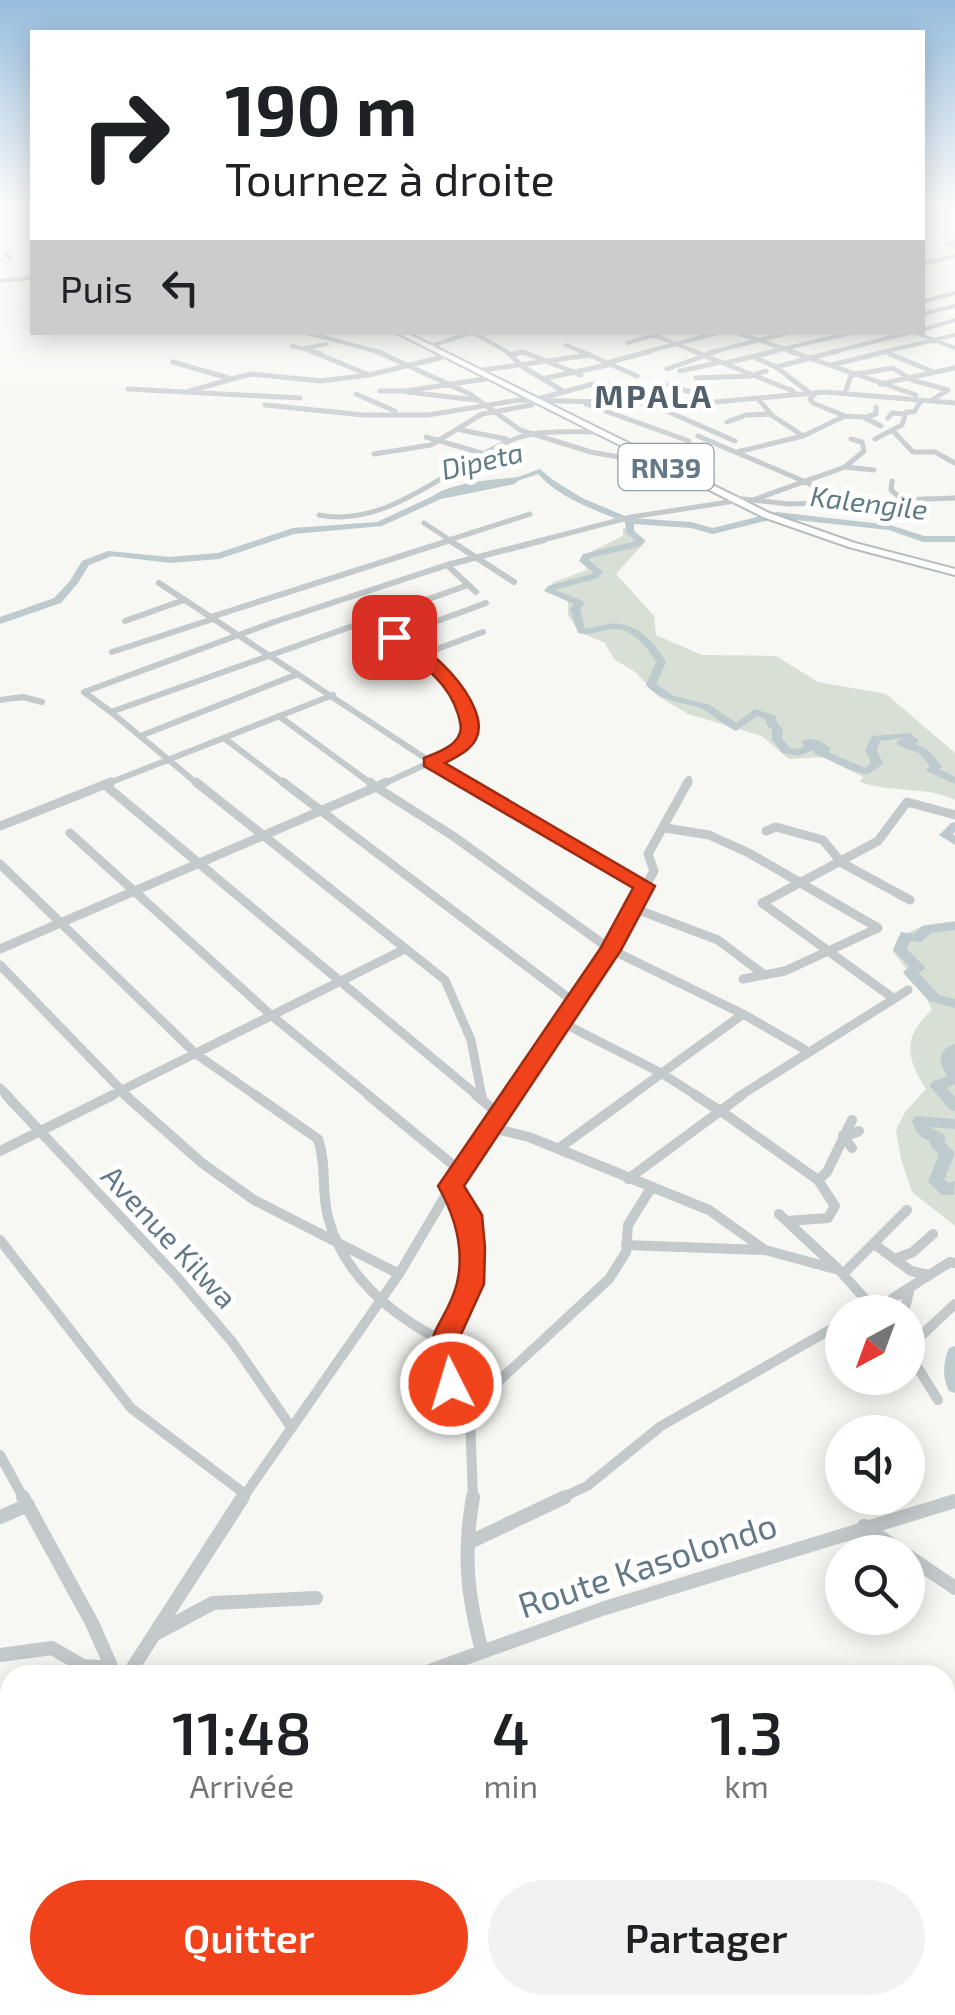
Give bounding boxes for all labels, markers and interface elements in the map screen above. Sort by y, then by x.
text: 190 m [225,66,418,150]
icon: right [60,70,190,200]
text: Tournez à droite [225,151,555,205]
icon: left [153,260,208,315]
text: Puis [60,265,133,311]
district label: MPALA [594,376,714,414]
water label: Dipeta [438,434,526,486]
road number: RN39 [618,444,714,490]
water label: Kalengile [808,478,930,526]
pin [352,595,437,680]
icon: arrive [367,610,422,665]
street label: Avenue Kilwa [95,1157,245,1315]
north arrow [825,1295,925,1395]
map controls [825,1295,925,1635]
position arrow [399,1332,503,1436]
button: sound [825,1415,925,1515]
street label: Route Kasolondo [512,1502,782,1626]
button: search [825,1535,925,1635]
text: 11:48 [172,1695,312,1767]
text: 4 [492,1695,530,1767]
text: 1.3 [710,1695,783,1767]
text: Arrivée [189,1766,294,1804]
text: min [484,1766,538,1804]
text: km [724,1766,769,1804]
button: Quitter [30,1880,468,1995]
button: Partager [488,1880,925,1995]

